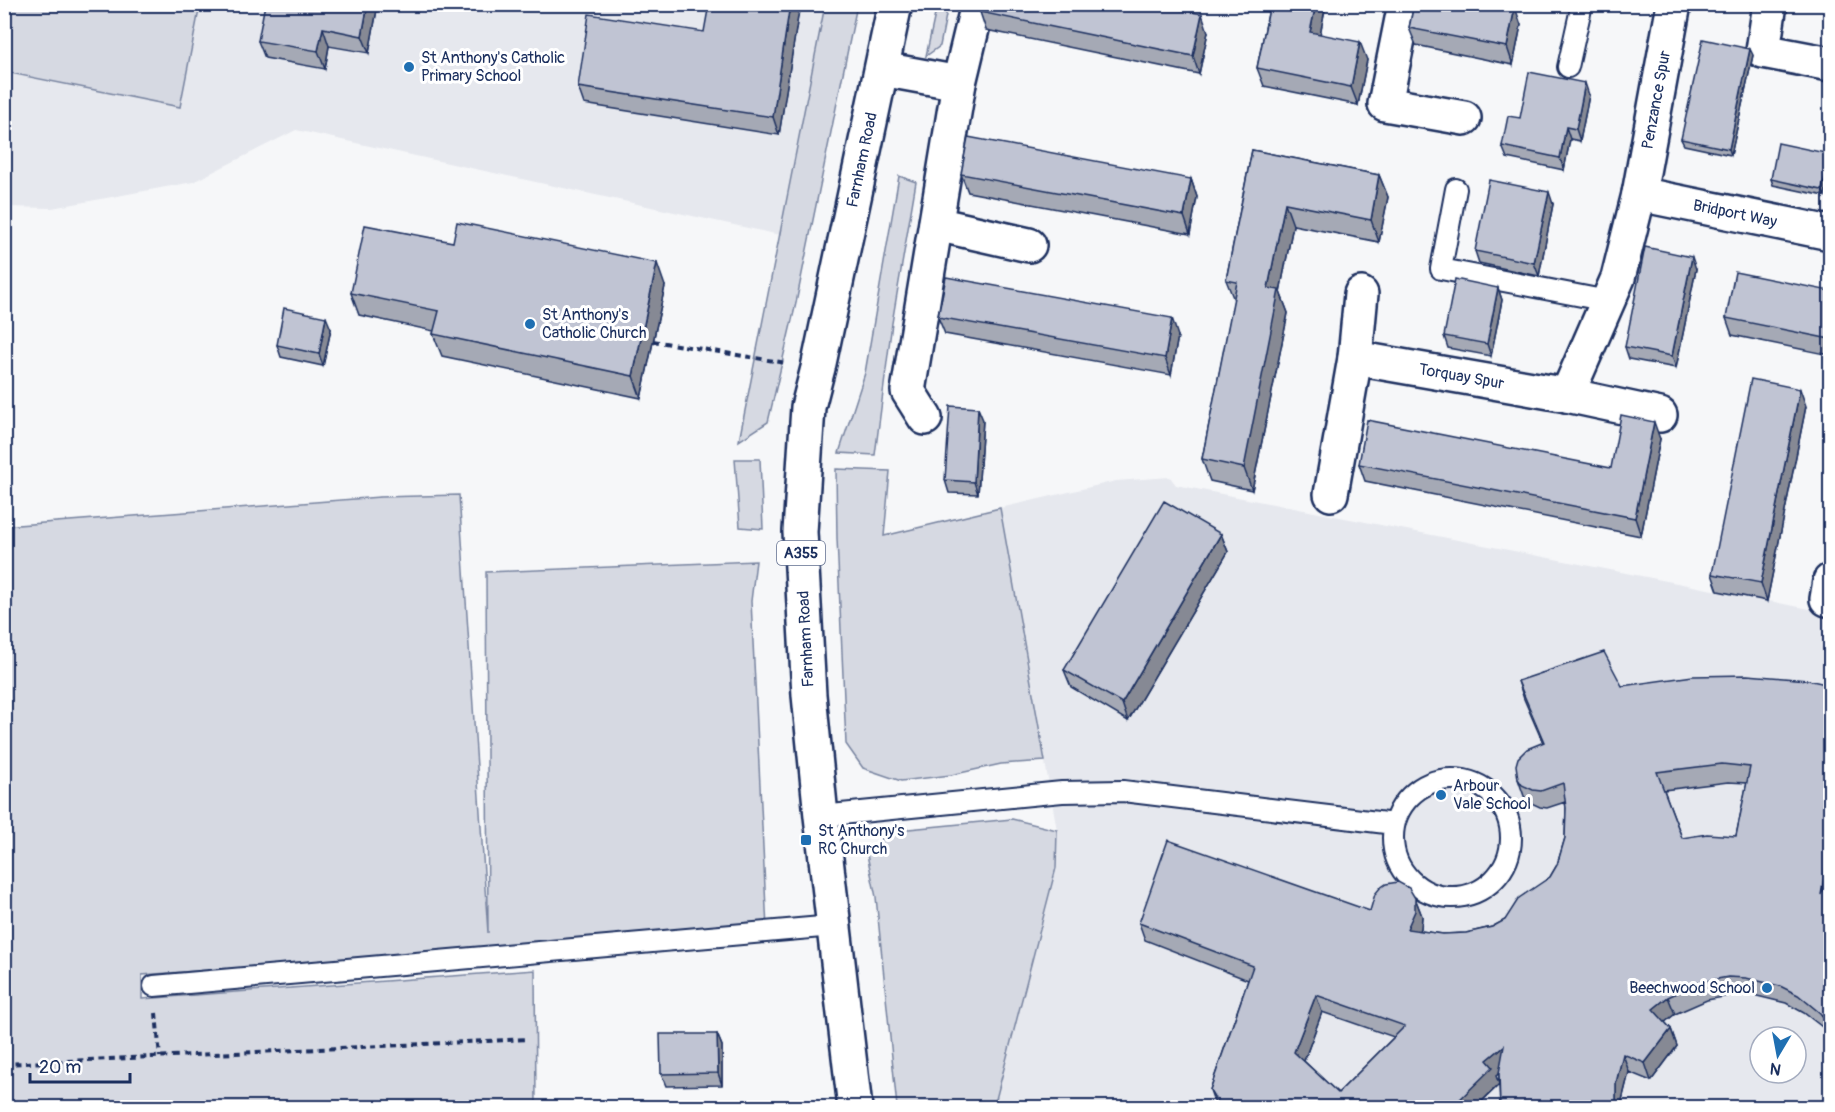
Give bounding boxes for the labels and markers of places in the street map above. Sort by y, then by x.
place label: St Anthony's Catholic Primary School [421,48,565,86]
marker: St Anthony's Catholic Primary School [402,60,416,74]
place label: St Anthony's Catholic Church [542,305,646,343]
marker: St Anthony's Catholic Church [523,317,537,331]
place label: Arbour Vale School [1453,776,1531,814]
marker: Arbour Vale School [1434,788,1448,802]
place label: St Anthony's RC Church [818,821,904,859]
marker: St Anthony's RC Church [799,833,813,847]
place label: Beechwood School [1629,978,1755,998]
marker: Beechwood School [1760,981,1774,995]

